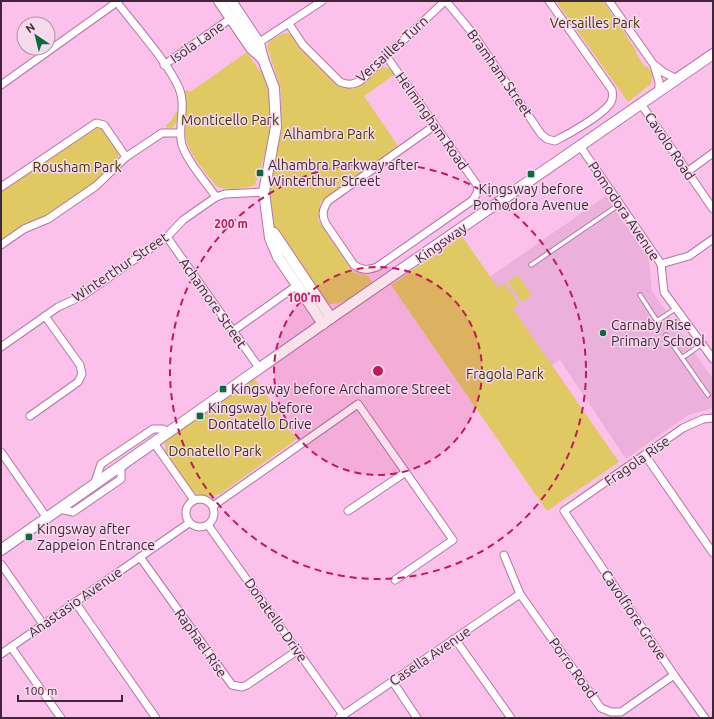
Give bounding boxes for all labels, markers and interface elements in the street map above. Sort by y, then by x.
street label: Versailles Turn [353,13,431,85]
park label: Versailles Park [550,15,640,31]
north arrow [16,16,56,56]
street label: Isola Lane [167,18,227,66]
text: N [23,21,37,35]
street label: Bramham Street [464,26,536,120]
street label: Helmingham Road [392,69,472,173]
street label: Cavolo Road [642,109,698,183]
park label: Monticello Park [181,112,279,128]
park label: Alhambra Park [283,126,375,142]
place label: Alhambra Parkway after Winterthur Street [268,157,419,189]
street label: Pomodora Avenue [585,158,663,264]
park label: Rousham Park [32,159,122,175]
marker: Alhambra Parkway after Winterthur Street [255,168,265,178]
marker: Kingsway before Pomodora Avenue [526,169,536,179]
place label: Kingsway before Pomodora Avenue [473,181,589,213]
text: 200 m [214,217,248,230]
street label: Kingsway [412,219,470,267]
street label: Winterthur Street [69,229,171,305]
street label: Achamore Street [176,255,250,352]
text: 100 m [287,291,321,304]
place label: Carnaby Rise Primary School [611,317,705,349]
marker: Carnaby Rise Primary School [598,328,608,338]
centre of rings [371,364,385,378]
park label: Fragola Park [466,366,544,382]
place label: Kingsway before Archamore Street [231,381,451,397]
marker: Kingsway before Archamore Street [218,384,228,394]
place label: Kingsway before Dontatello Drive [208,400,313,432]
marker: Kingsway before Dontatello Drive [195,411,205,421]
street label: Fragola Rise [601,433,673,489]
park label: Donatello Park [168,443,262,459]
place label: Kingsway after Zappeion Entrance [37,521,155,553]
marker: Kingsway after Zappeion Entrance [24,532,34,542]
street label: Anastasio Avenue [25,564,125,640]
street label: Cavolfiore Grove [598,567,670,663]
street label: Donatello Drive [241,575,311,665]
street label: Raphael Rise [172,606,230,680]
street label: Casella Avenue [386,623,474,689]
street label: Porro Road [546,635,600,701]
scale bar [18,677,122,703]
text: 100 m [24,684,57,697]

